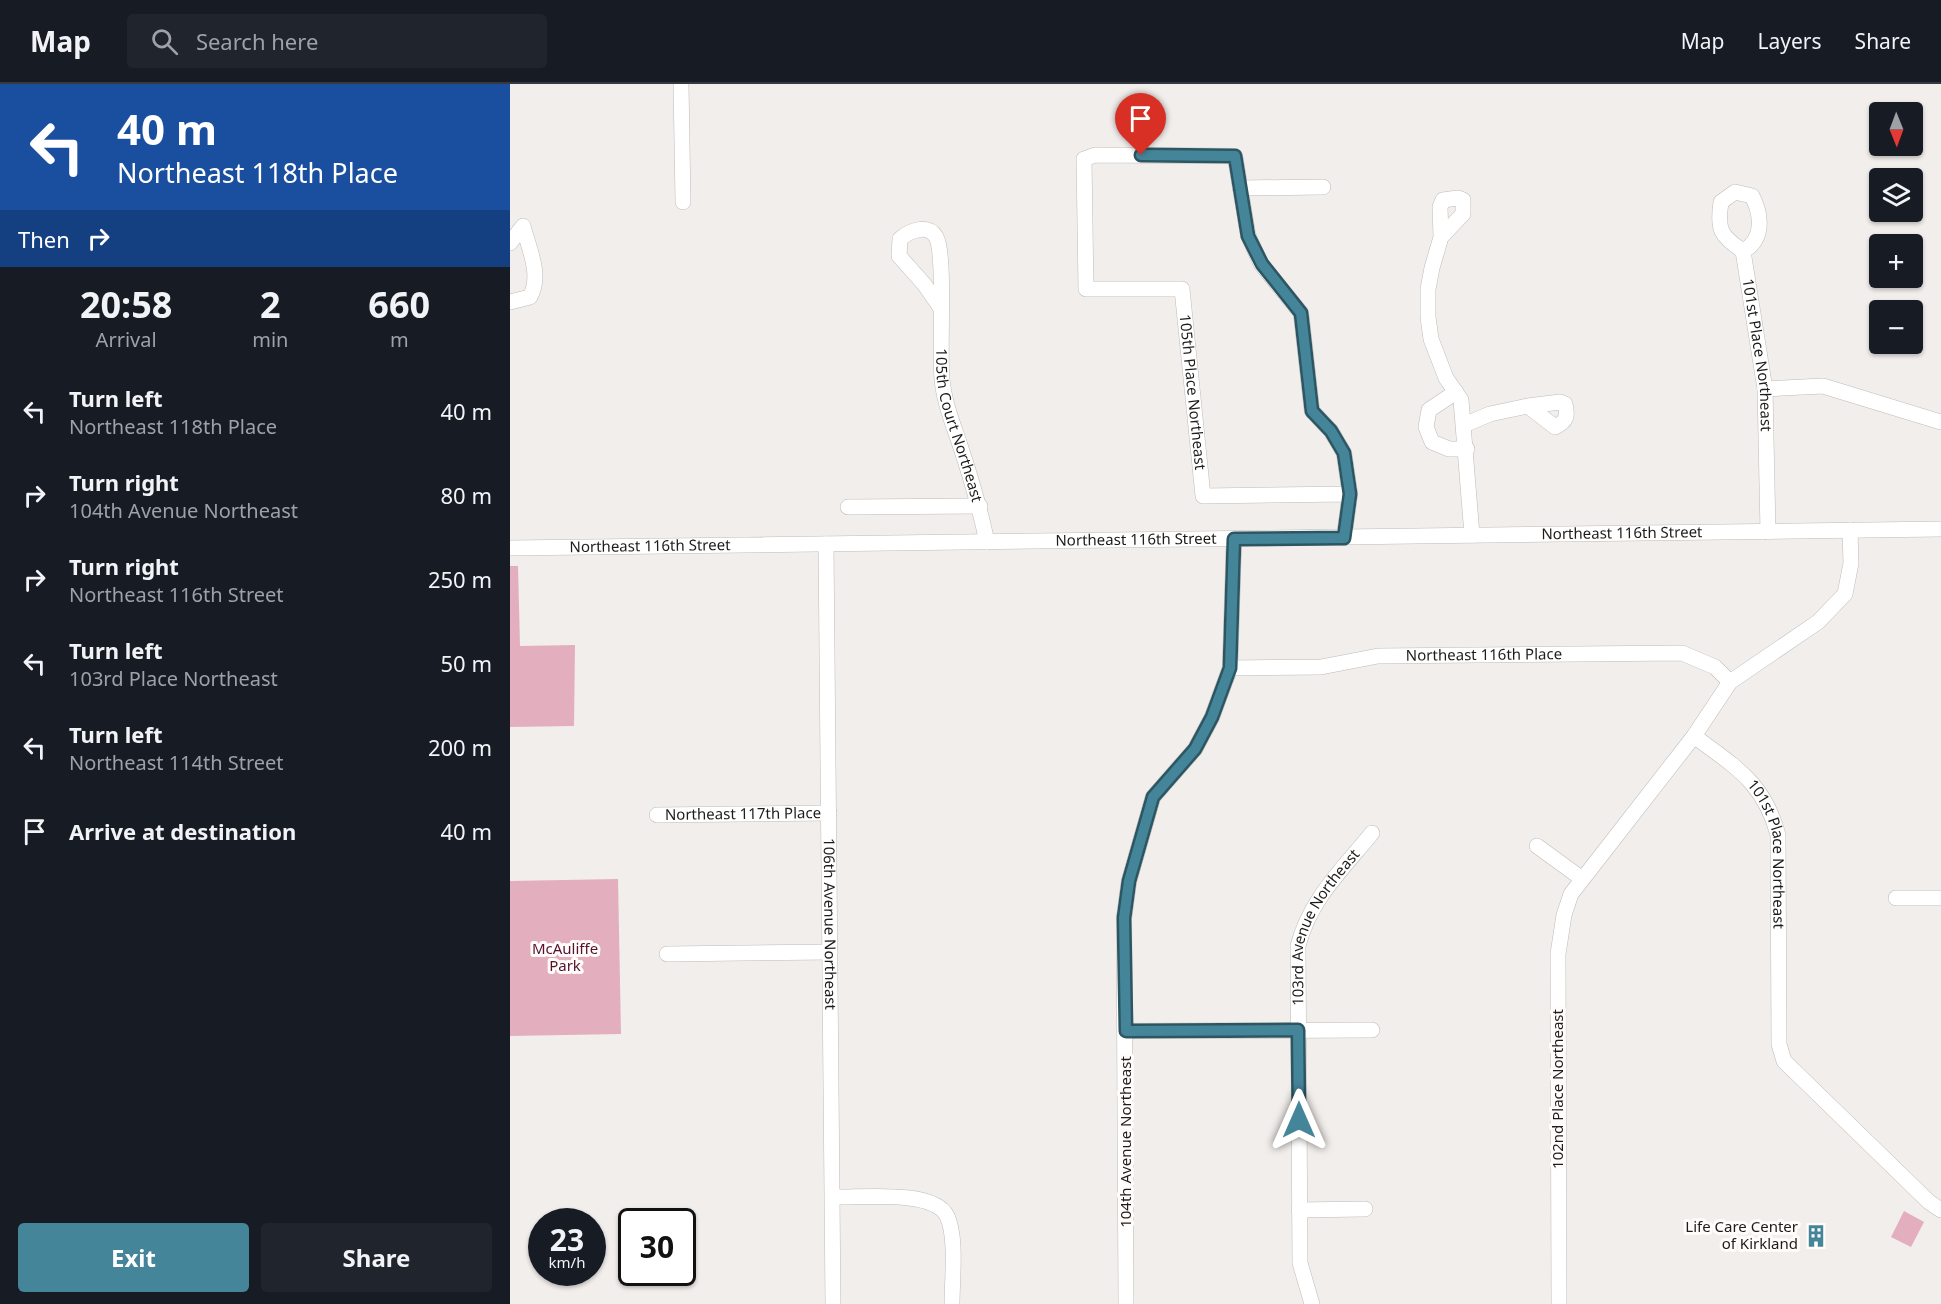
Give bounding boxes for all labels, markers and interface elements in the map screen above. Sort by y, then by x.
search box [127,14,547,68]
text: Map [30,22,91,60]
icon: search [148,25,181,58]
text: Search here [196,26,318,56]
text: Map [1681,27,1725,55]
text: Layers [1758,27,1822,55]
text: Share [1855,27,1911,55]
pin [1115,93,1166,155]
text: 40 m [117,100,217,157]
icon: arrive [1124,102,1157,135]
north arrow [1869,102,1923,156]
map controls [1869,102,1923,354]
icon: left [18,108,96,186]
text: Northeast 118th Place [117,154,398,191]
button: layers [1869,168,1923,222]
icon: right [82,222,115,255]
text: Then [18,224,70,254]
button: + [1869,234,1923,288]
street label: 101st Place Northeast [1739,277,1777,432]
text: 20:58 [80,280,172,329]
text: 2 [260,280,281,329]
text: 660 [368,280,430,329]
button: − [1869,300,1923,354]
street label: 105th Place Northeast [1176,313,1211,471]
text: Arrival [96,326,157,353]
text: min [252,326,288,353]
text: m [390,326,409,353]
street label: 105th Court Northeast [932,348,988,505]
text: Turn left [69,383,163,413]
icon: left [18,395,51,428]
text: 40 m [441,396,492,426]
text: Northeast 118th Place [69,413,277,440]
text: Turn right [69,467,179,497]
icon: right [18,479,51,512]
text: 80 m [441,480,492,510]
text: 104th Avenue Northeast [69,497,298,524]
street label: Northeast 116th Street [1541,521,1703,543]
street label: Northeast 116th Street [1055,528,1217,550]
street label: Northeast 116th Street [569,534,731,556]
text: Turn right [69,551,179,581]
icon: right [18,563,51,596]
text: 250 m [428,564,492,594]
text: Northeast 116th Street [69,581,284,608]
text: Turn left [69,635,163,665]
street label: Northeast 116th Place [1406,643,1562,665]
icon: left [18,647,51,680]
text: 50 m [441,648,492,678]
text: 103rd Place Northeast [69,665,278,692]
text: Turn left [69,719,163,749]
icon: left [18,731,51,764]
text: 200 m [428,732,492,762]
text: Northeast 114th Street [69,749,284,776]
street label: 101st Place Northeast [1744,775,1789,929]
street label: Northeast 117th Place [665,802,821,824]
icon: arrive [18,815,51,848]
text: Arrive at destination [69,816,296,846]
text: 40 m [441,816,492,846]
street label: 106th Avenue Northeast [820,838,841,1011]
street label: 103rd Avenue Northeast [1287,844,1364,1006]
park label: McAuliffe Park [532,938,598,975]
street label: 102nd Place Northeast [1547,1008,1567,1169]
street label: 104th Avenue Northeast [1115,1056,1135,1228]
position arrow [1267,1088,1331,1152]
speed limit sign: 30 [618,1208,696,1286]
place label: Life Care Center of Kirkland [1685,1216,1798,1253]
text: 23 [550,1219,584,1260]
button: Exit [18,1223,249,1292]
button: Share [261,1223,492,1292]
building icon: Life Care Center of Kirkland [1803,1223,1829,1249]
text: km/h [549,1252,585,1272]

